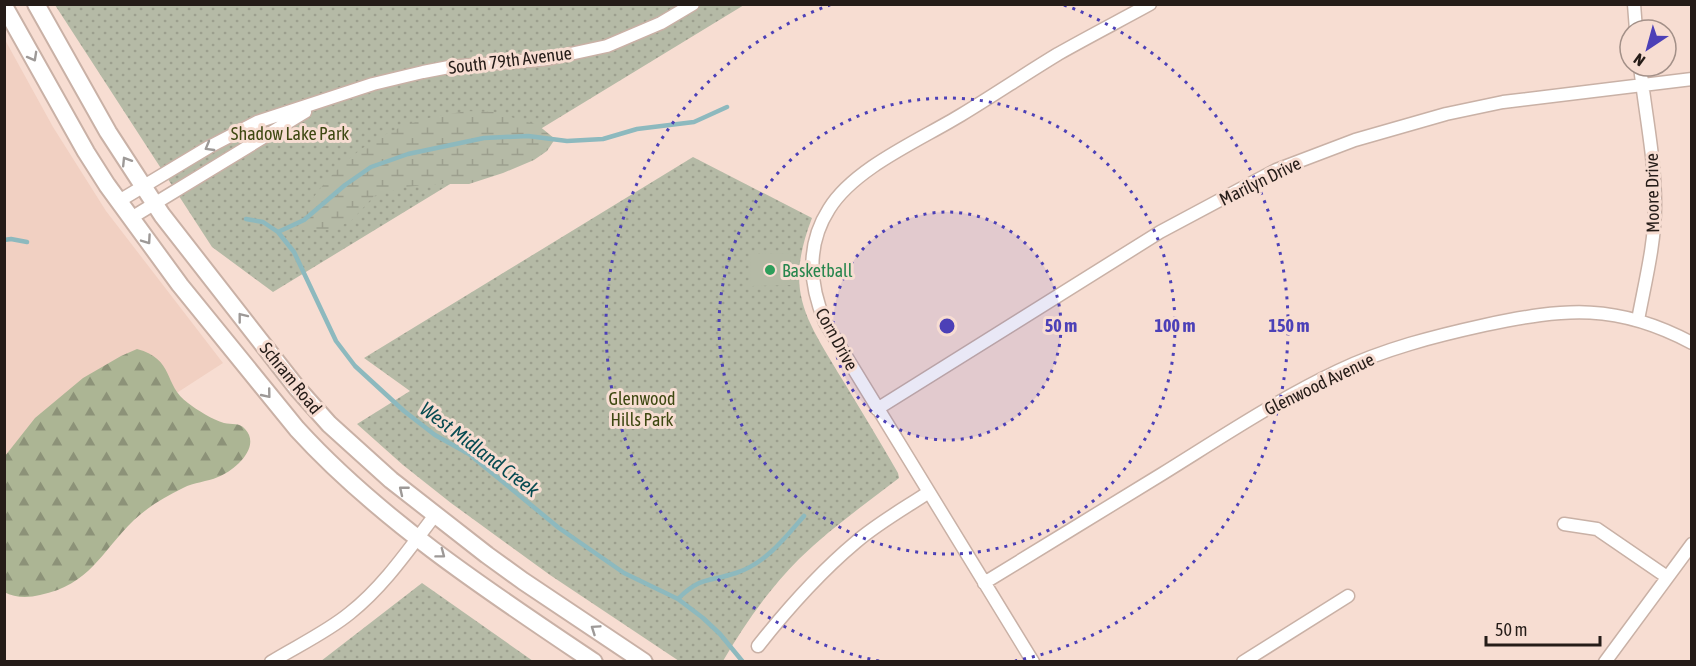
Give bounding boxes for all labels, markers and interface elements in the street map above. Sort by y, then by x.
north arrow [1618,18,1678,78]
street label: South 79th Avenue [447,42,573,78]
text: N [1630,50,1648,70]
one-way arrow [26,51,37,61]
park label: Shadow Lake Park [231,123,349,144]
one-way arrow [205,140,215,151]
street label: Marilyn Drive [1216,152,1304,210]
street label: Moore Drive [1641,153,1663,233]
one-way arrow [121,157,133,167]
one-way arrow [140,234,151,245]
place label: Basketball [782,260,853,281]
marker: Basketball [763,263,777,277]
street label: Corn Drive [811,304,863,374]
one-way arrow [239,313,250,324]
text: 50 m [1045,315,1077,336]
text: 100 m [1155,315,1195,336]
text: 150 m [1269,315,1309,336]
centre of rings [937,316,957,336]
street label: Schram Road [256,338,326,418]
street label: Glenwood Avenue [1261,348,1377,420]
one-way arrow [260,387,271,398]
park label: Glenwood Hills Park [608,388,676,430]
water label: West Midland Creek [416,397,544,501]
one-way arrow [399,486,410,497]
one-way arrow [434,547,445,558]
scale bar [1486,609,1600,647]
text: 50 m [1495,619,1527,640]
one-way arrow [591,625,602,636]

